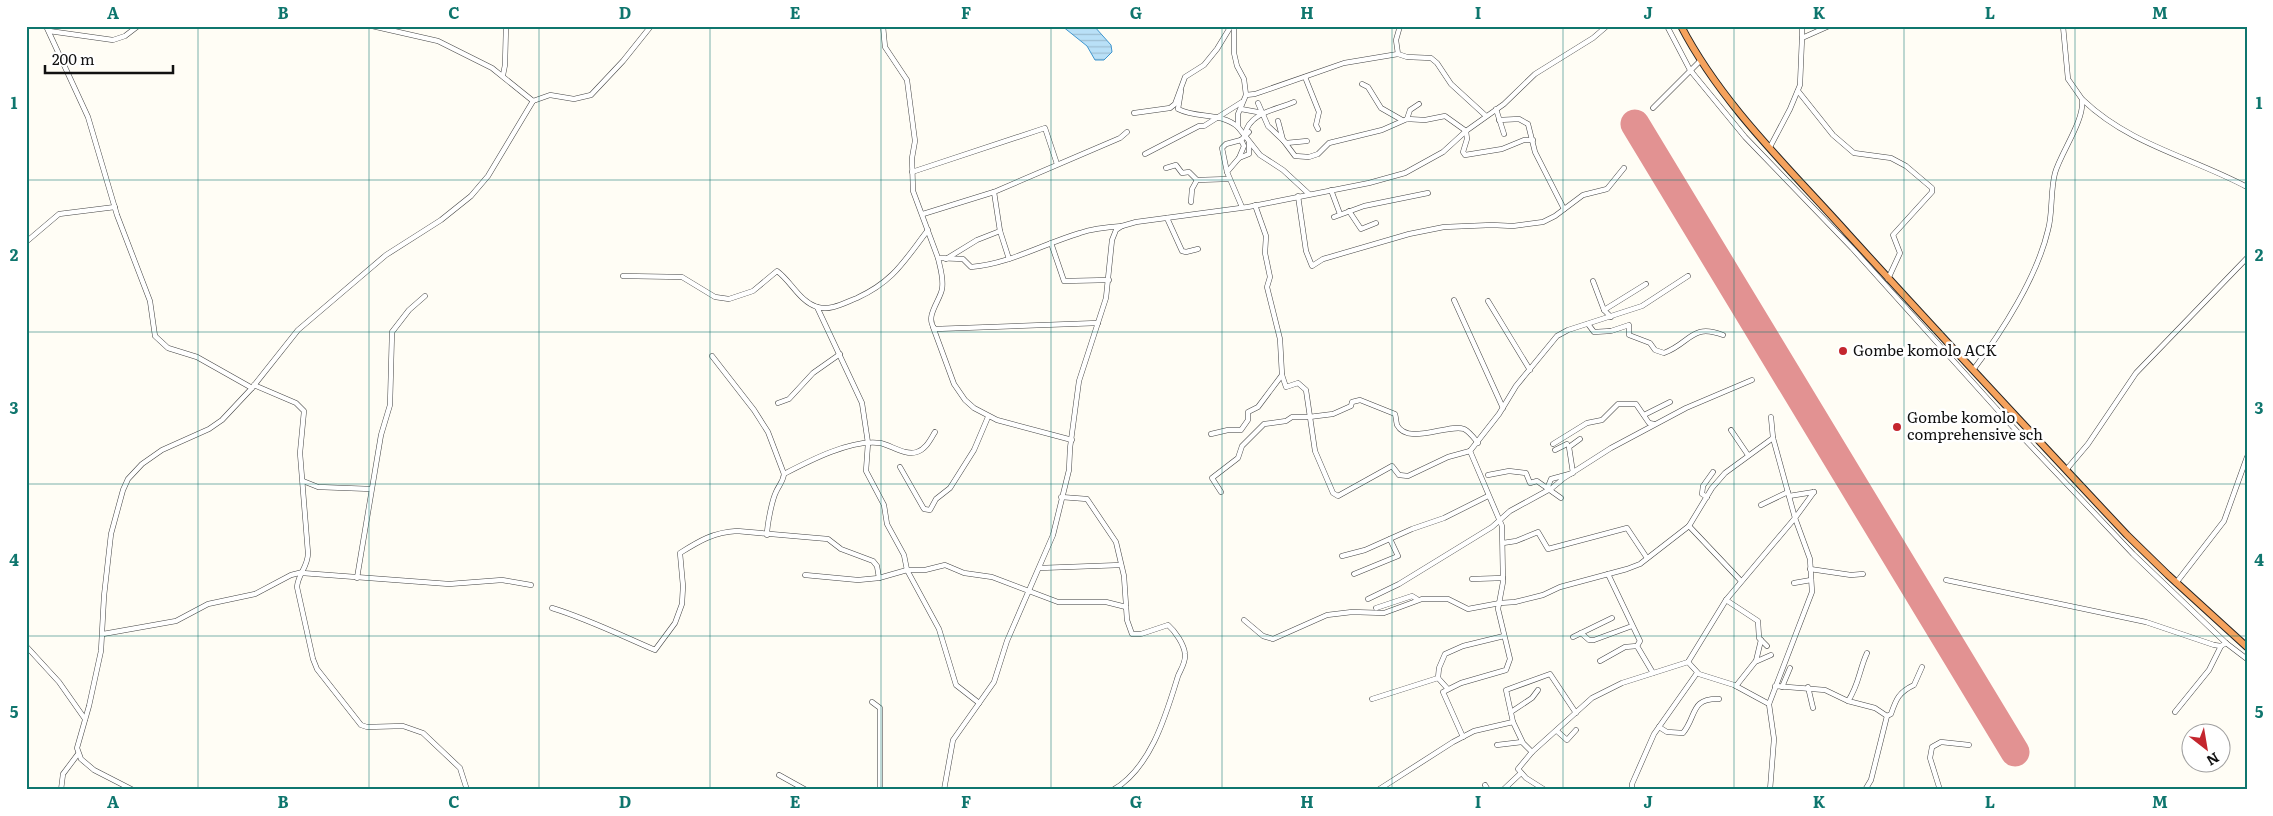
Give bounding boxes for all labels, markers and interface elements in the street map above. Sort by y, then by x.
text: A [107,0,119,24]
text: B [277,0,289,24]
text: C [448,0,460,24]
text: D [619,0,631,24]
text: E [790,0,801,24]
text: F [961,0,971,24]
text: G [1130,0,1142,24]
text: H [1300,0,1314,24]
text: I [1475,0,1481,24]
text: J [1643,0,1653,24]
text: K [1813,0,1826,24]
text: L [1985,0,1995,24]
text: M [2152,0,2168,24]
scale bar [45,42,172,74]
text: 200 m [52,47,95,70]
text: 1 [11,90,18,114]
text: 1 [2256,90,2263,114]
text: 2 [10,242,19,266]
text: 2 [2255,242,2264,266]
place label: Gombe komolo ACK [1853,338,1997,361]
marker: Gombe komolo ACK [1837,345,1849,357]
text: 3 [10,395,19,419]
text: 3 [2255,395,2264,419]
place label: Gombe komolo comprehensive sch [1907,405,2043,445]
marker: Gombe komolo comprehensive sch [1891,421,1903,433]
text: 4 [9,547,19,571]
text: 4 [2254,547,2264,571]
text: 5 [10,699,19,723]
text: 5 [2255,699,2264,723]
north arrow [2180,724,2230,774]
text: N [2203,748,2223,772]
text: A [107,789,119,813]
text: B [277,789,289,813]
text: C [448,789,460,813]
text: D [619,789,631,813]
text: E [790,789,801,813]
text: F [961,789,971,813]
text: G [1130,789,1142,813]
text: H [1300,789,1314,813]
text: I [1475,789,1481,813]
text: J [1643,789,1653,813]
text: K [1813,789,1826,813]
text: L [1985,789,1995,813]
text: M [2152,789,2168,813]

